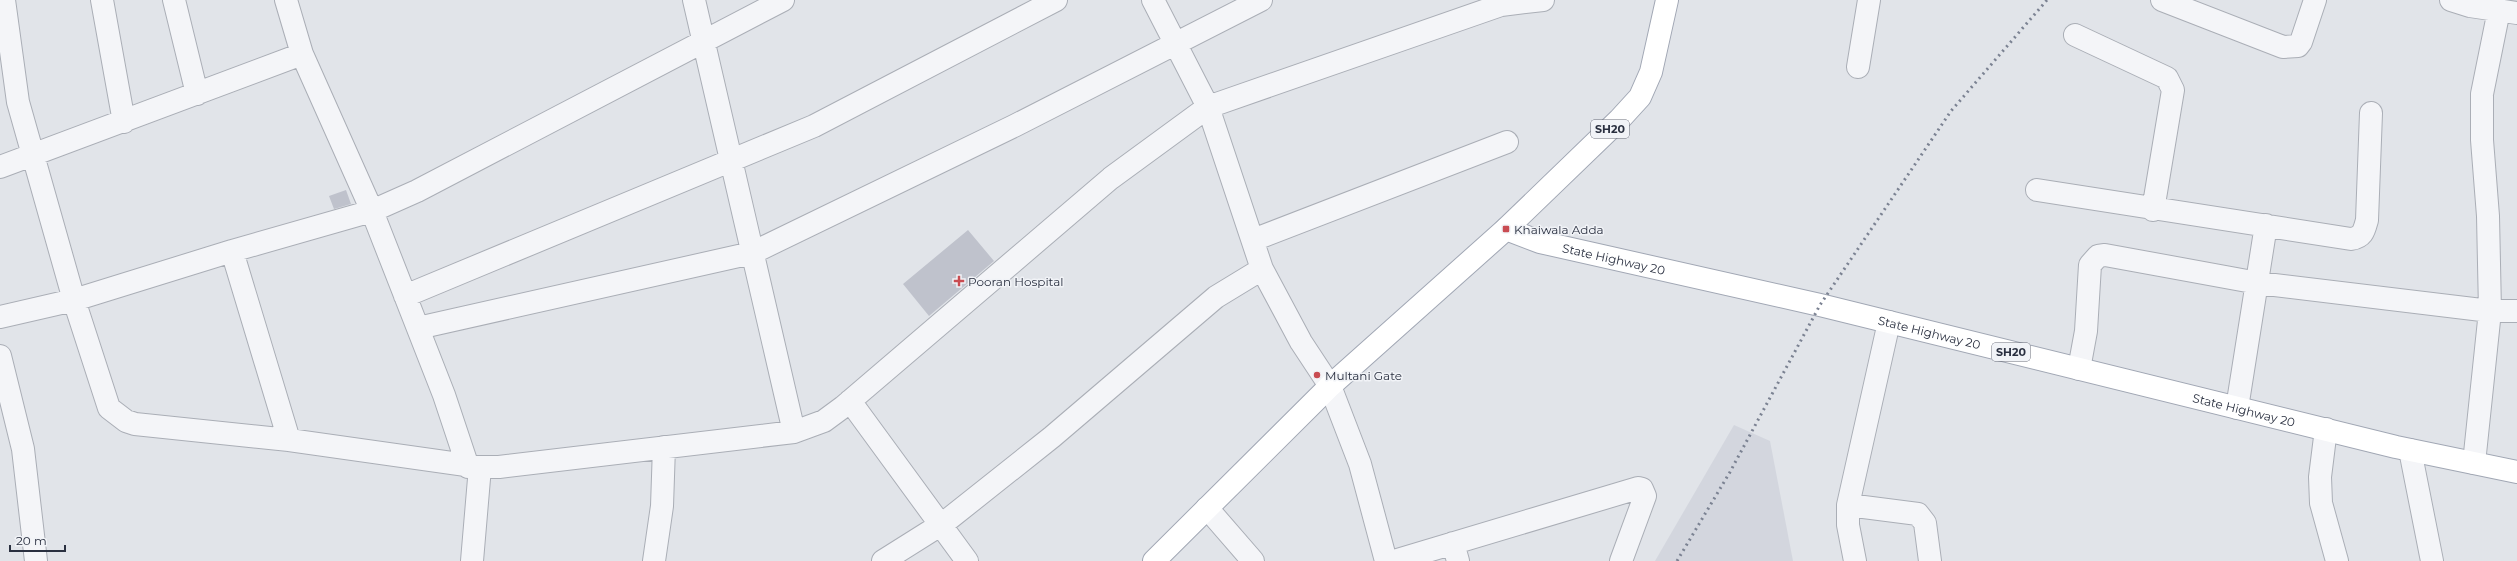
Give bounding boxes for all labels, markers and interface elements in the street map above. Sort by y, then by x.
road number: SH20 [1591,120,1629,138]
place label: Khaiwala Adda [1514,222,1604,237]
marker: Khaiwala Adda [1501,224,1511,234]
street label: State Highway 20 [1561,240,1667,277]
place label: Pooran Hospital [968,274,1064,289]
marker: Pooran Hospital [953,275,965,287]
street label: State Highway 20 [1877,312,1982,352]
road number: SH20 [1992,343,2030,361]
place label: Multani Gate [1325,368,1402,383]
marker: Multani Gate [1312,370,1322,380]
street label: State Highway 20 [2191,390,2297,429]
scale bar [10,527,65,553]
text: 20 m [16,533,47,548]

